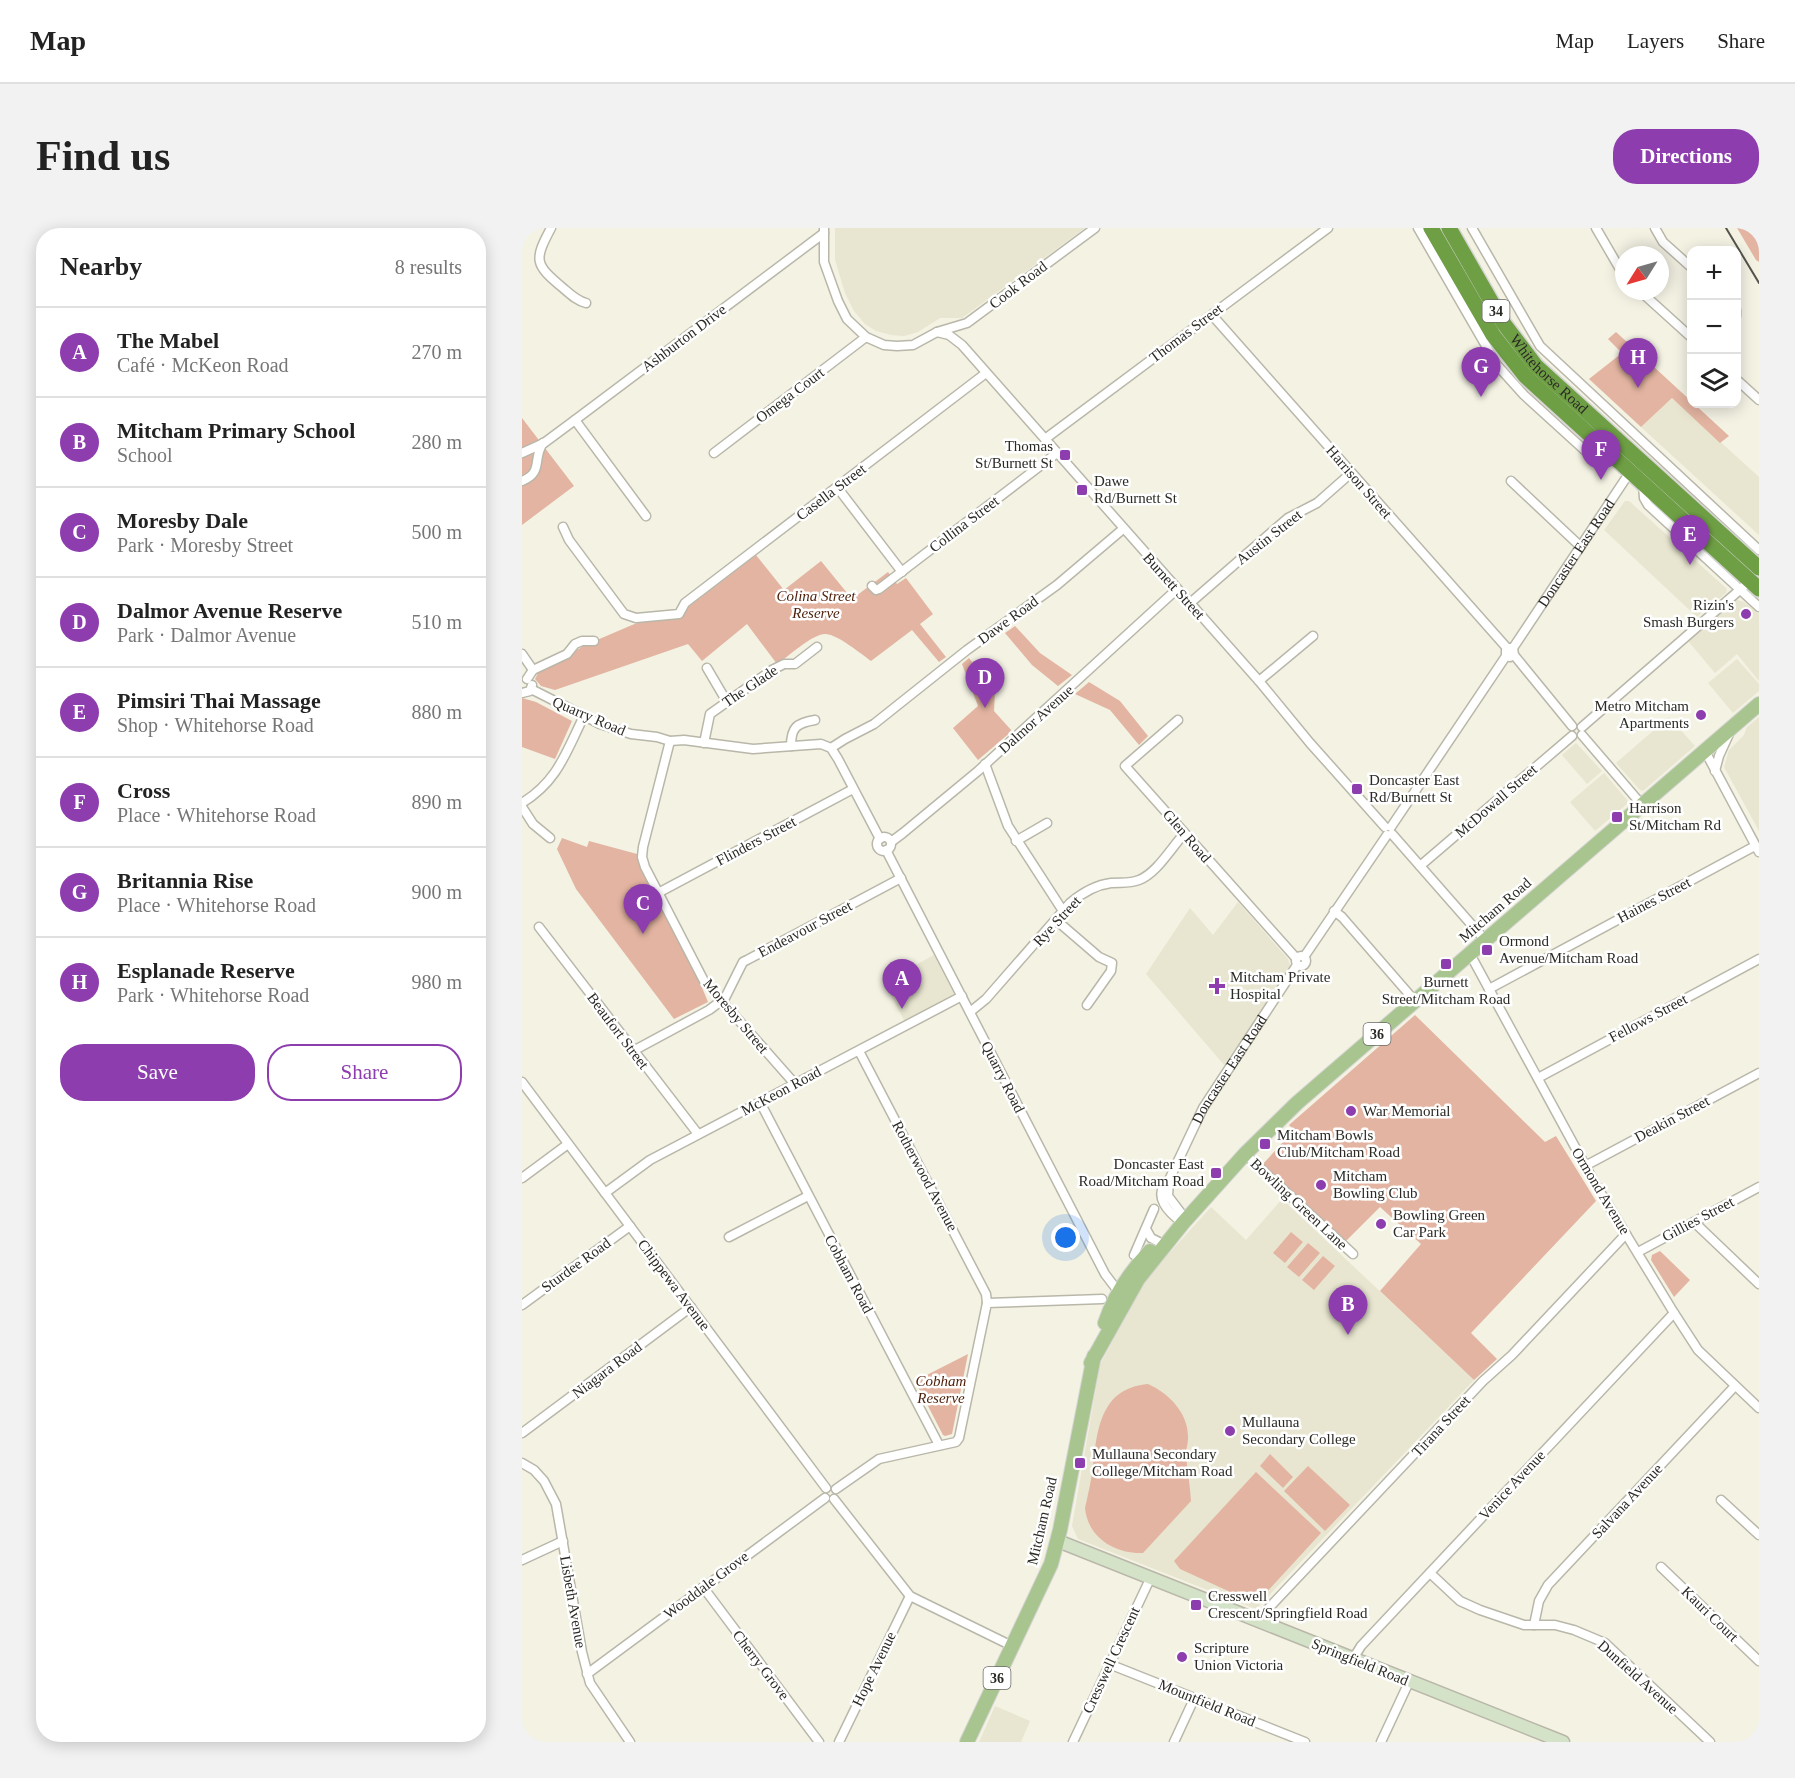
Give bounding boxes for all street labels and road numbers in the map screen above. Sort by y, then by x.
street label: Cook Road [986,258,1050,312]
street label: Thomas Street [1146,300,1226,366]
road number: 34 [1482,300,1510,322]
street label: Ashburton Drive [639,301,730,375]
street label: Whitehorse Road [1507,331,1591,417]
street label: Omega Court [753,364,828,426]
street label: Harrison Street [1323,442,1396,522]
street label: Casella Street [793,460,870,523]
street label: Collina Street [926,492,1003,555]
street label: Doncaster East Road [1535,496,1618,610]
street label: Austin Street [1233,506,1306,568]
street label: Burnett Street [1140,550,1209,623]
street label: Dawe Road [975,593,1042,647]
street label: The Glade [719,662,781,710]
street label: Dalmor Avenue [996,681,1077,756]
street label: Quarry Road [550,693,628,739]
street label: McDowall Street [1452,761,1541,841]
street label: Glen Road [1160,806,1215,866]
street label: Flinders Street [713,813,799,869]
street label: Mitcham Road [1456,874,1534,945]
street label: Haines Street [1615,874,1694,926]
street label: Rye Street [1030,892,1085,949]
street label: Endeavour Street [755,897,855,960]
street label: Moresby Street [700,976,772,1057]
street label: Beaufort Street [584,990,652,1073]
street label: Fellows Street [1606,990,1691,1045]
street label: Doncaster East Road [1189,1012,1270,1126]
road number: 36 [1364,1023,1390,1045]
street label: Quarry Road [978,1039,1028,1116]
street label: McKeon Road [738,1063,824,1119]
street label: Deakin Street [1632,1092,1713,1145]
street label: Rotherwood Avenue [889,1118,961,1234]
street label: Ormond Avenue [1569,1145,1633,1238]
street label: Bowling Green Lane [1248,1155,1351,1253]
street label: Gillies Street [1659,1193,1737,1245]
street label: Cobham Road [822,1232,877,1316]
street label: Sturdee Road [538,1234,614,1295]
street label: Chippewa Avenue [635,1237,713,1334]
street label: Niagara Road [569,1338,645,1401]
street label: Tirana Street [1409,1392,1474,1460]
street label: Venice Avenue [1476,1447,1549,1523]
street label: Salvana Avenue [1588,1460,1666,1542]
street label: Mitcham Road [1024,1475,1060,1566]
street label: Wooddale Grove [661,1548,752,1622]
street label: Lisbeth Avenue [557,1555,589,1650]
street label: Kauri Court [1679,1583,1742,1645]
street label: Cresswell Crescent [1079,1604,1143,1716]
street label: Cherry Grove [730,1627,793,1703]
street label: Hope Avenue [849,1629,899,1709]
street label: Springfield Road [1309,1635,1411,1689]
street label: Dunfield Avenue [1595,1637,1681,1717]
road number: 36 [984,1667,1010,1689]
street label: Mountfield Road [1156,1676,1258,1730]

